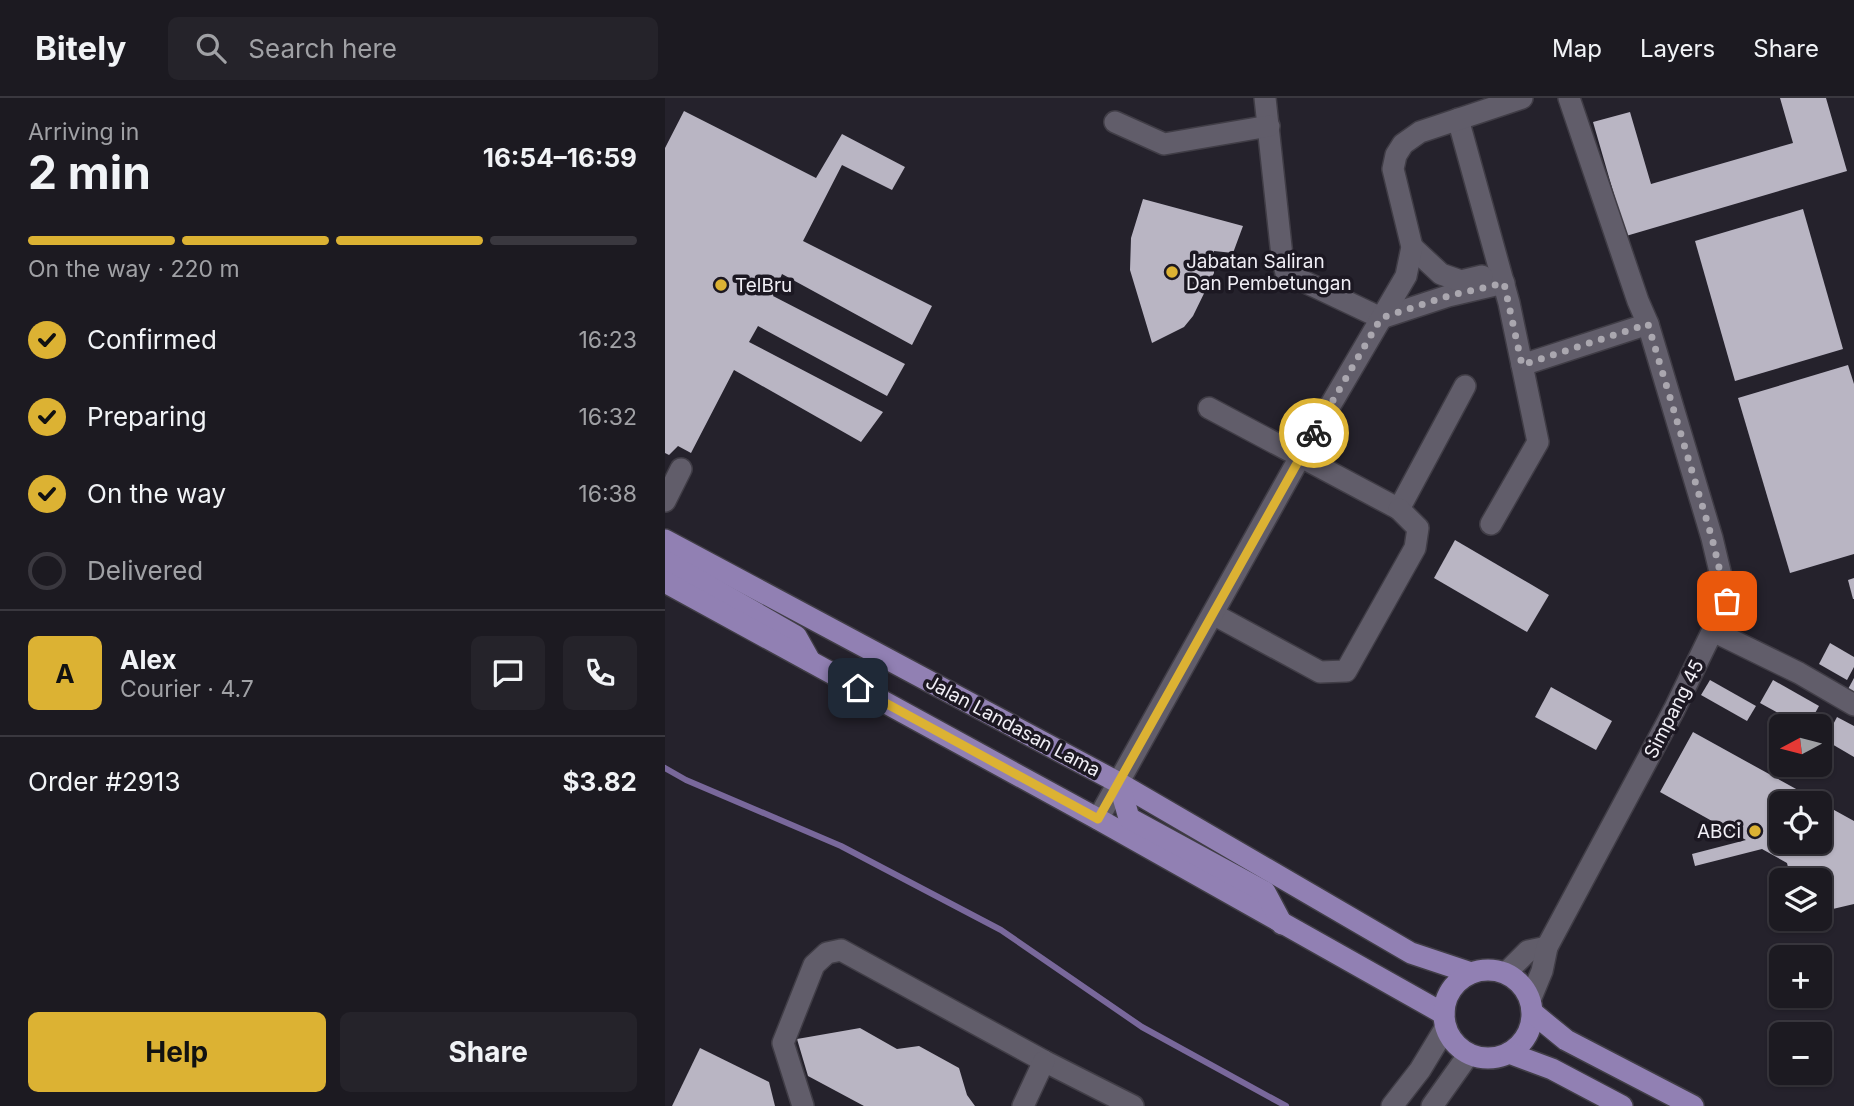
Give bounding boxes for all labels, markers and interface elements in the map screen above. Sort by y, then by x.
search box [168,17,658,80]
text: Bitely [35,28,126,68]
icon: search [192,29,230,67]
text: Search here [248,33,397,64]
text: Map [1552,34,1602,63]
text: Layers [1640,34,1715,63]
text: Share [1753,34,1819,63]
text: Arriving in [28,118,139,146]
text: 16:54–16:59 [483,142,637,173]
text: 2 min [28,144,151,200]
place label: Jabatan Saliran Dan Pembetungan [1186,250,1352,295]
text: On the way · 220 m [28,255,240,283]
marker: Jabatan Saliran Dan Pembetungan [1164,264,1180,280]
place label: TelBru [735,274,792,297]
marker: TelBru [713,277,729,293]
icon: check [28,321,66,359]
text: Confirmed [87,324,217,355]
text: 16:23 [579,326,637,354]
icon: check [28,398,66,436]
courier [1279,398,1349,468]
text: Preparing [87,401,207,432]
text: 16:32 [579,403,637,431]
icon: bike [1295,414,1333,452]
icon: check [28,475,66,513]
text: On the way [87,478,226,509]
text: 16:38 [578,480,637,508]
text: Delivered [87,555,203,586]
pin [1697,571,1757,631]
icon: bag [1708,582,1746,620]
button: chat [471,636,545,710]
button: phone [563,636,637,710]
text: Alex [120,644,177,675]
street label: Simpang 45 [1639,656,1709,762]
text: A [55,658,75,689]
pin [828,658,888,718]
icon: home [839,669,877,707]
street label: Jalan Landasan Lama [922,670,1104,782]
text: Courier · 4.7 [120,675,254,703]
north arrow [1769,714,1832,777]
map controls [1769,714,1832,1085]
text: Order #2913 [28,766,181,797]
text: $3.82 [562,766,637,797]
button: locate [1769,791,1832,854]
place label: ABCi [1697,820,1741,843]
marker: ABCi [1747,823,1763,839]
button: layers [1769,868,1832,931]
button: + [1769,945,1832,1008]
button: Help [28,1012,326,1092]
button: Share [340,1012,637,1092]
button: − [1769,1022,1832,1085]

